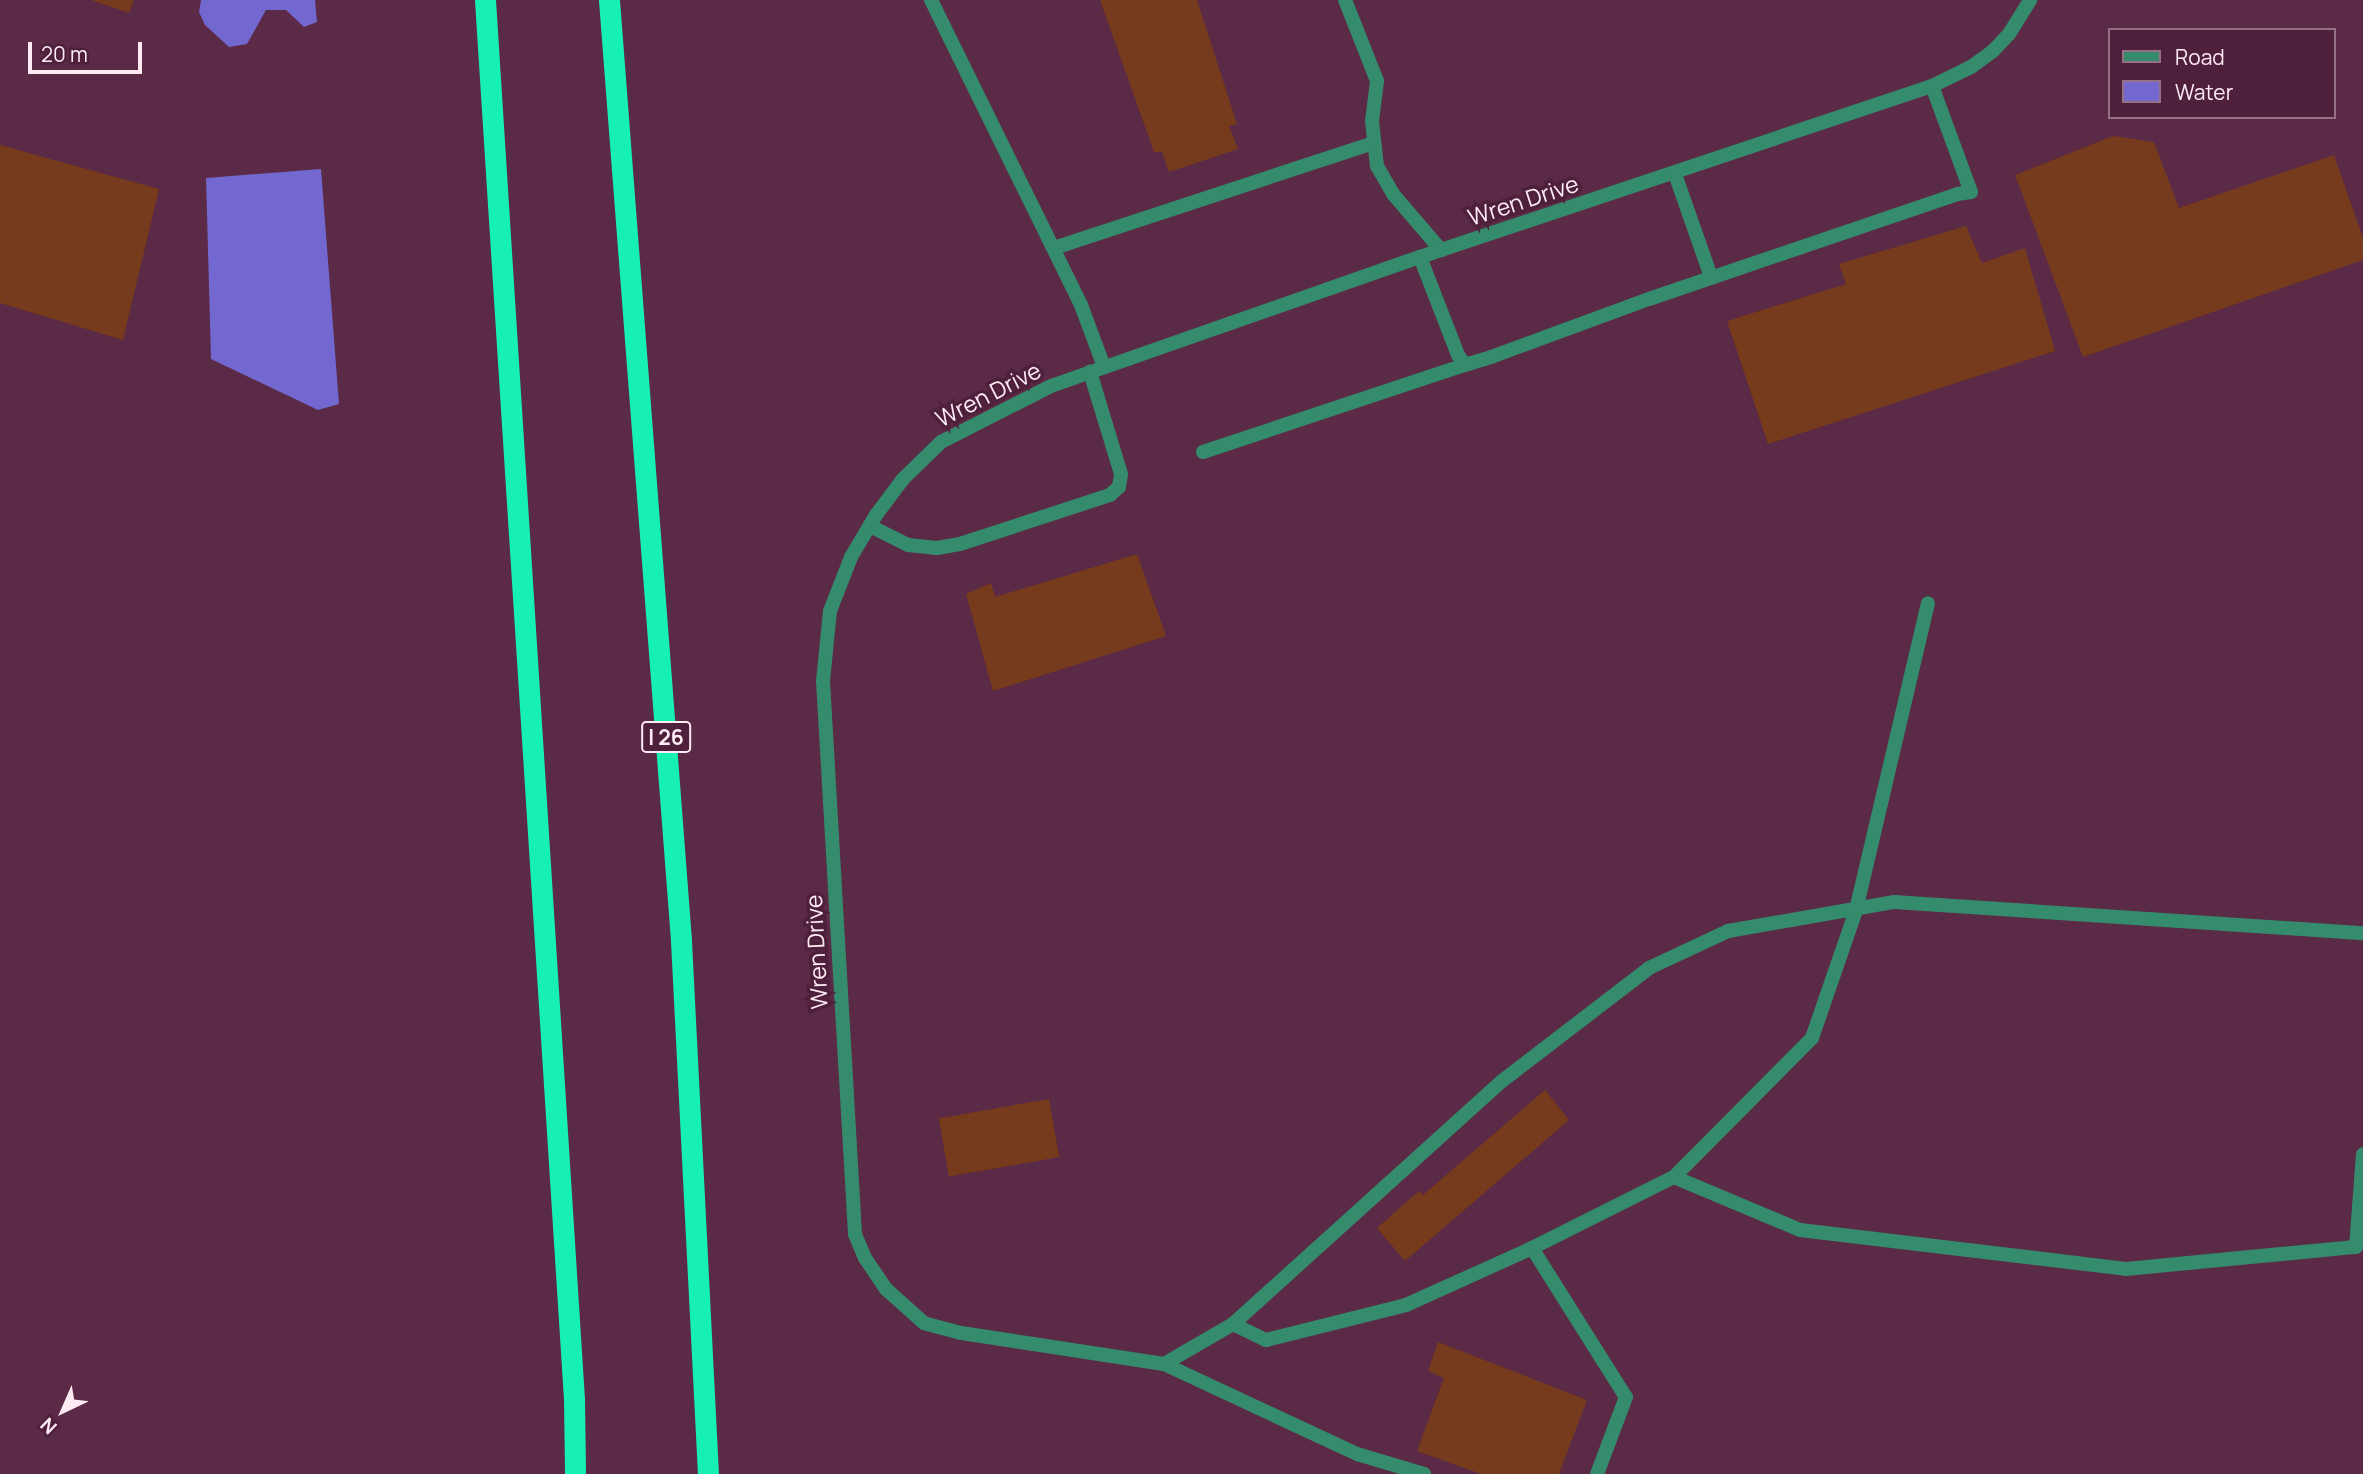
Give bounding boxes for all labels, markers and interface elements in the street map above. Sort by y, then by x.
scale bar [32,28,145,72]
legend [2108,28,2335,119]
text: 20 m [41,40,88,68]
text: Road [2175,43,2225,71]
text: Water [2175,78,2233,106]
street label: Wren Drive [1464,169,1582,231]
street label: Wren Drive [931,356,1045,432]
road number: I 26 [640,720,692,754]
street label: Wren Drive [799,894,833,1010]
north arrow [28,1376,98,1446]
text: N [34,1412,62,1440]

